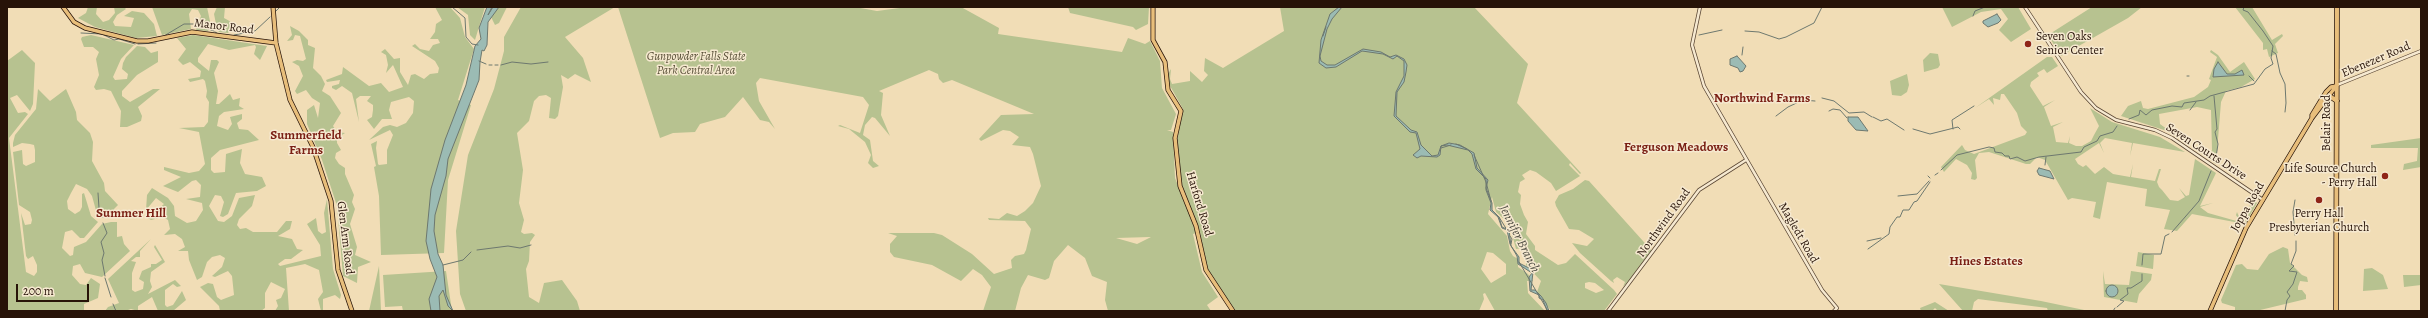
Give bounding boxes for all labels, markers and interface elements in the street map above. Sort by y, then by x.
street label: Manor Road [193,16,255,38]
place label: Seven Oaks Senior Center [2036,30,2104,58]
marker: Seven Oaks Senior Center [2023,39,2033,49]
street label: Ebenezer Road [2339,39,2413,81]
park label: Gunpowder Falls State Park Central Area [647,50,745,78]
district label: Northwind Farms [1714,91,1810,107]
street label: Belair Road [2320,95,2334,151]
street label: Seven Courts Drive [2163,121,2249,183]
district label: Summerfield Farms [270,128,342,159]
district label: Ferguson Meadows [1624,140,1728,156]
place label: Life Source Church - Perry Hall [2284,162,2377,190]
street label: Harford Road [1182,170,1216,238]
marker: Life Source Church - Perry Hall [2380,171,2390,181]
street label: Joppa Road [2228,180,2268,234]
street label: Northwind Road [1634,186,1694,260]
marker: Perry Hall Presbyterian Church [2314,195,2324,205]
street label: Glen Arm Road [333,200,357,276]
street label: Magledt Road [1775,200,1821,266]
water label: Jennifer Branch [1495,203,1543,275]
district label: Summer Hill [96,206,166,222]
place label: Perry Hall Presbyterian Church [2269,207,2369,235]
district label: Hines Estates [1949,254,2023,270]
scale bar [18,276,91,302]
text: 200 m [23,283,54,299]

